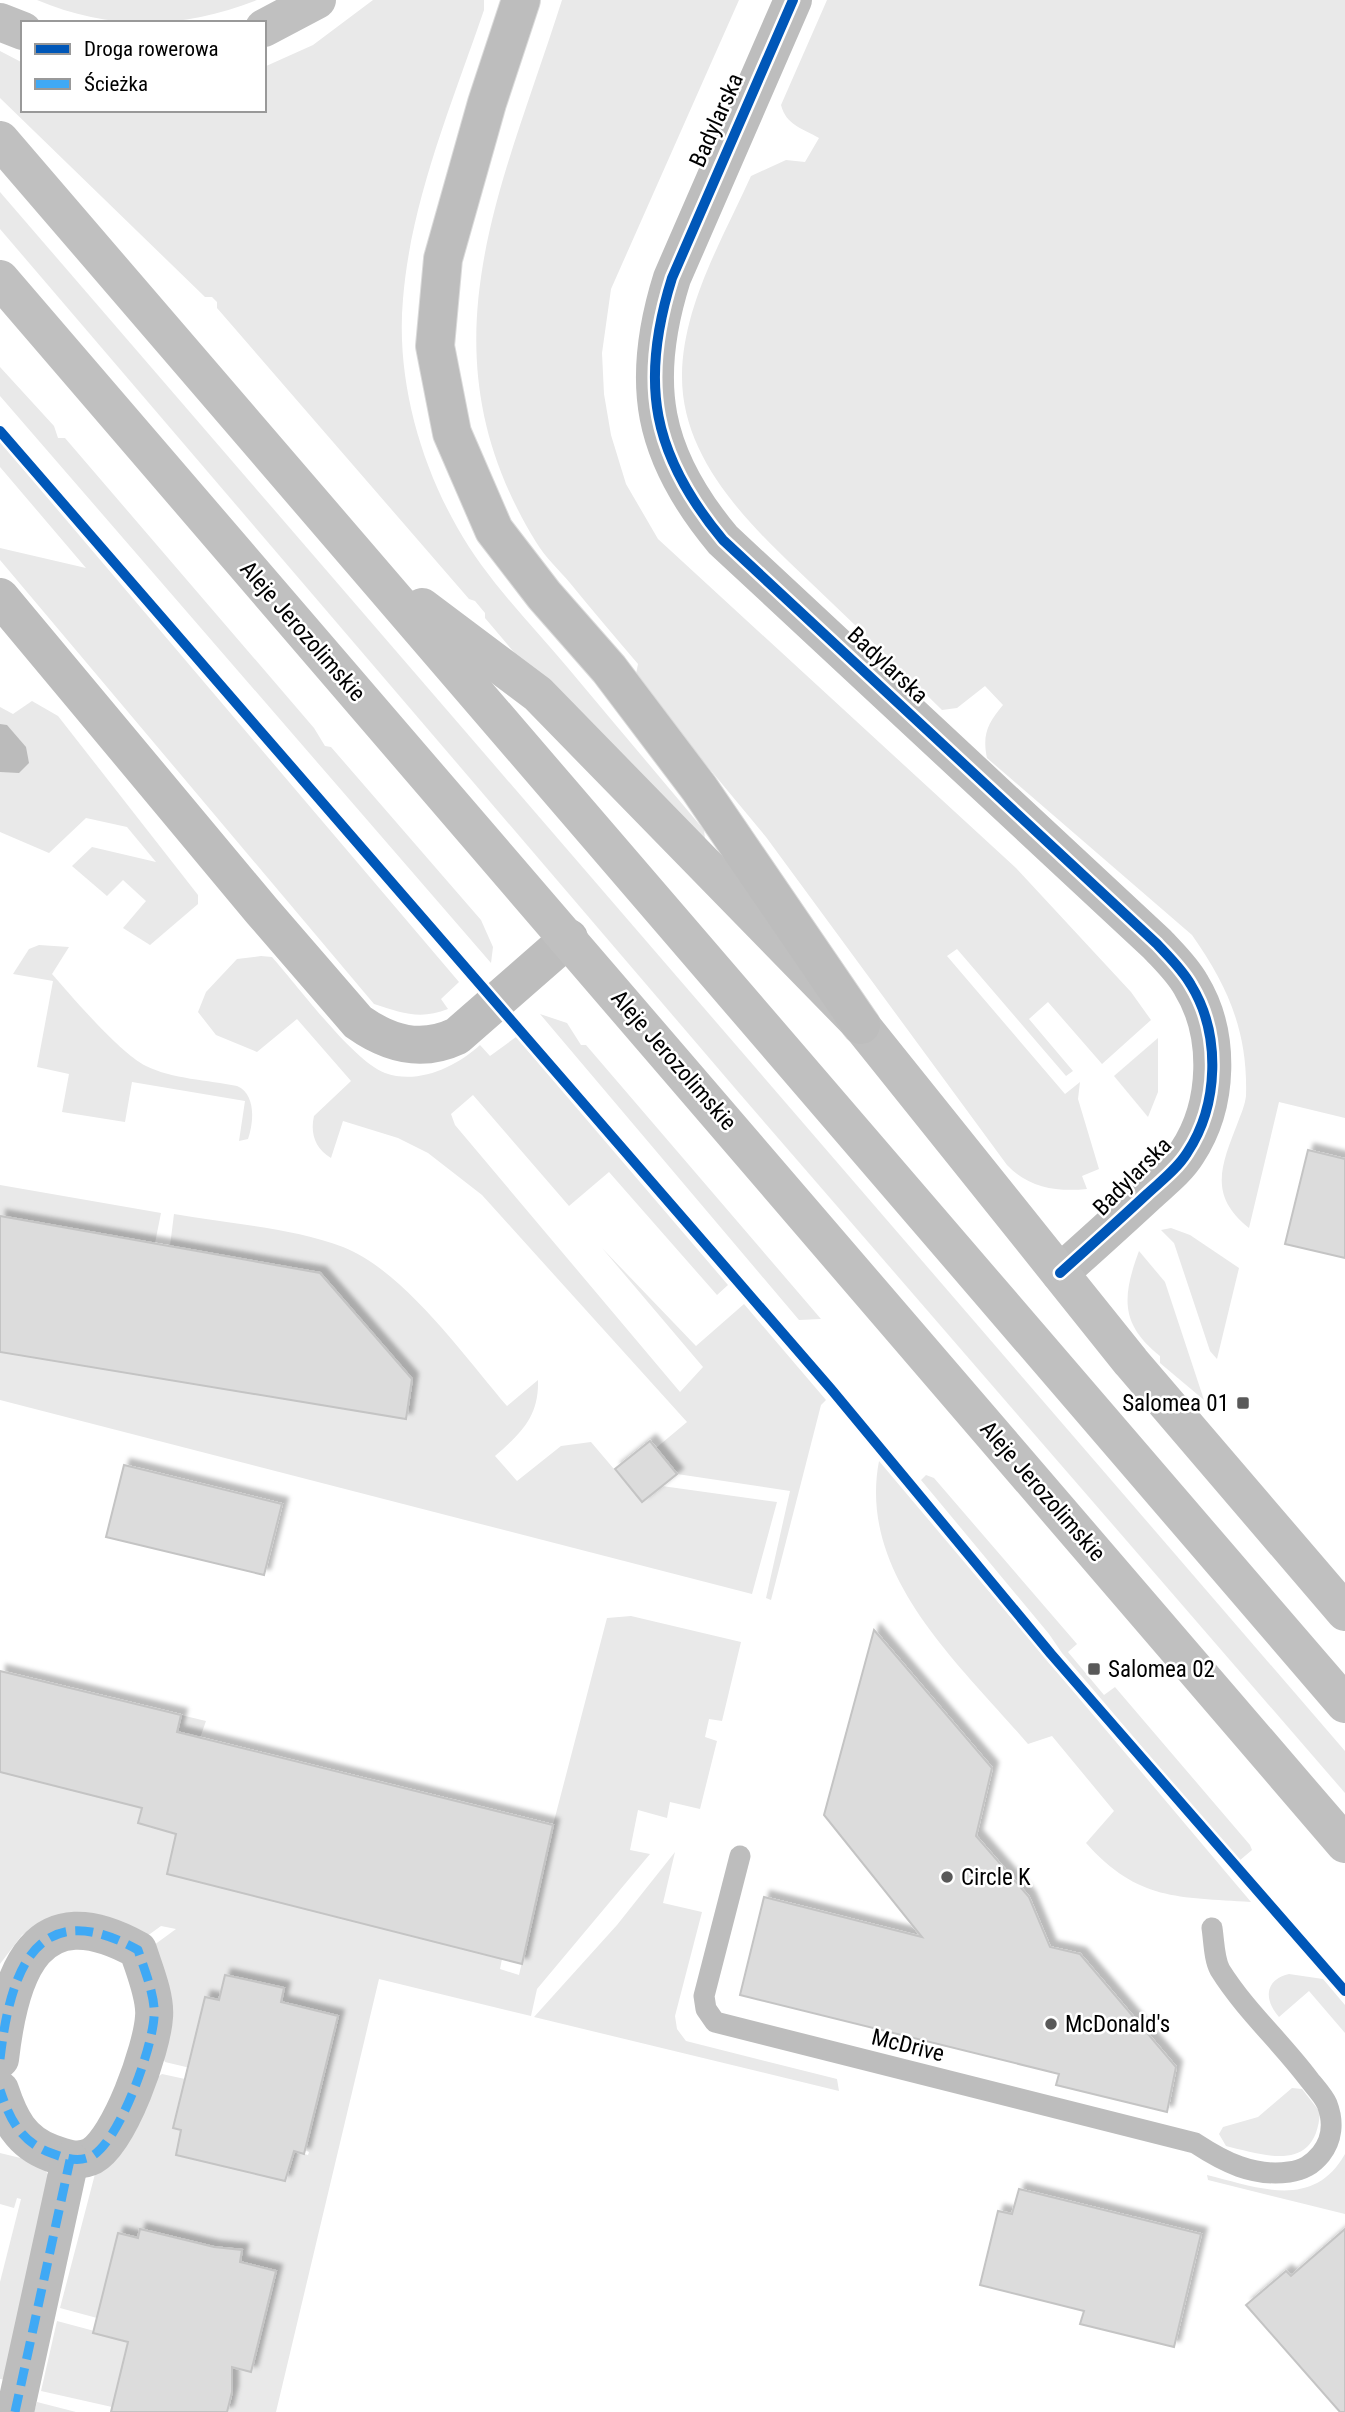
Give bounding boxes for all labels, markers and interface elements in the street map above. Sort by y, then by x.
legend [21,21,266,112]
text: Droga rowerowa [84,37,219,61]
street label: Badylarska [684,69,749,171]
text: Ścieżka [84,72,148,96]
street label: Aleje Jerozolimskie [234,556,371,707]
street label: Badylarska [842,621,933,709]
street label: Aleje Jerozolimskie [605,985,742,1136]
street label: Badylarska [1088,1132,1177,1221]
place label: Salomea 01 [1122,1390,1229,1417]
marker: Salomea 01 [1235,1395,1251,1411]
street label: Aleje Jerozolimskie [974,1416,1111,1567]
place label: Salomea 02 [1108,1656,1215,1683]
marker: Salomea 02 [1086,1661,1102,1677]
place label: Circle K [961,1864,1031,1891]
marker: Circle K [939,1869,955,1885]
place label: McDonald's [1065,2011,1170,2038]
marker: McDonald's [1043,2016,1059,2032]
street label: McDrive [869,2023,947,2068]

